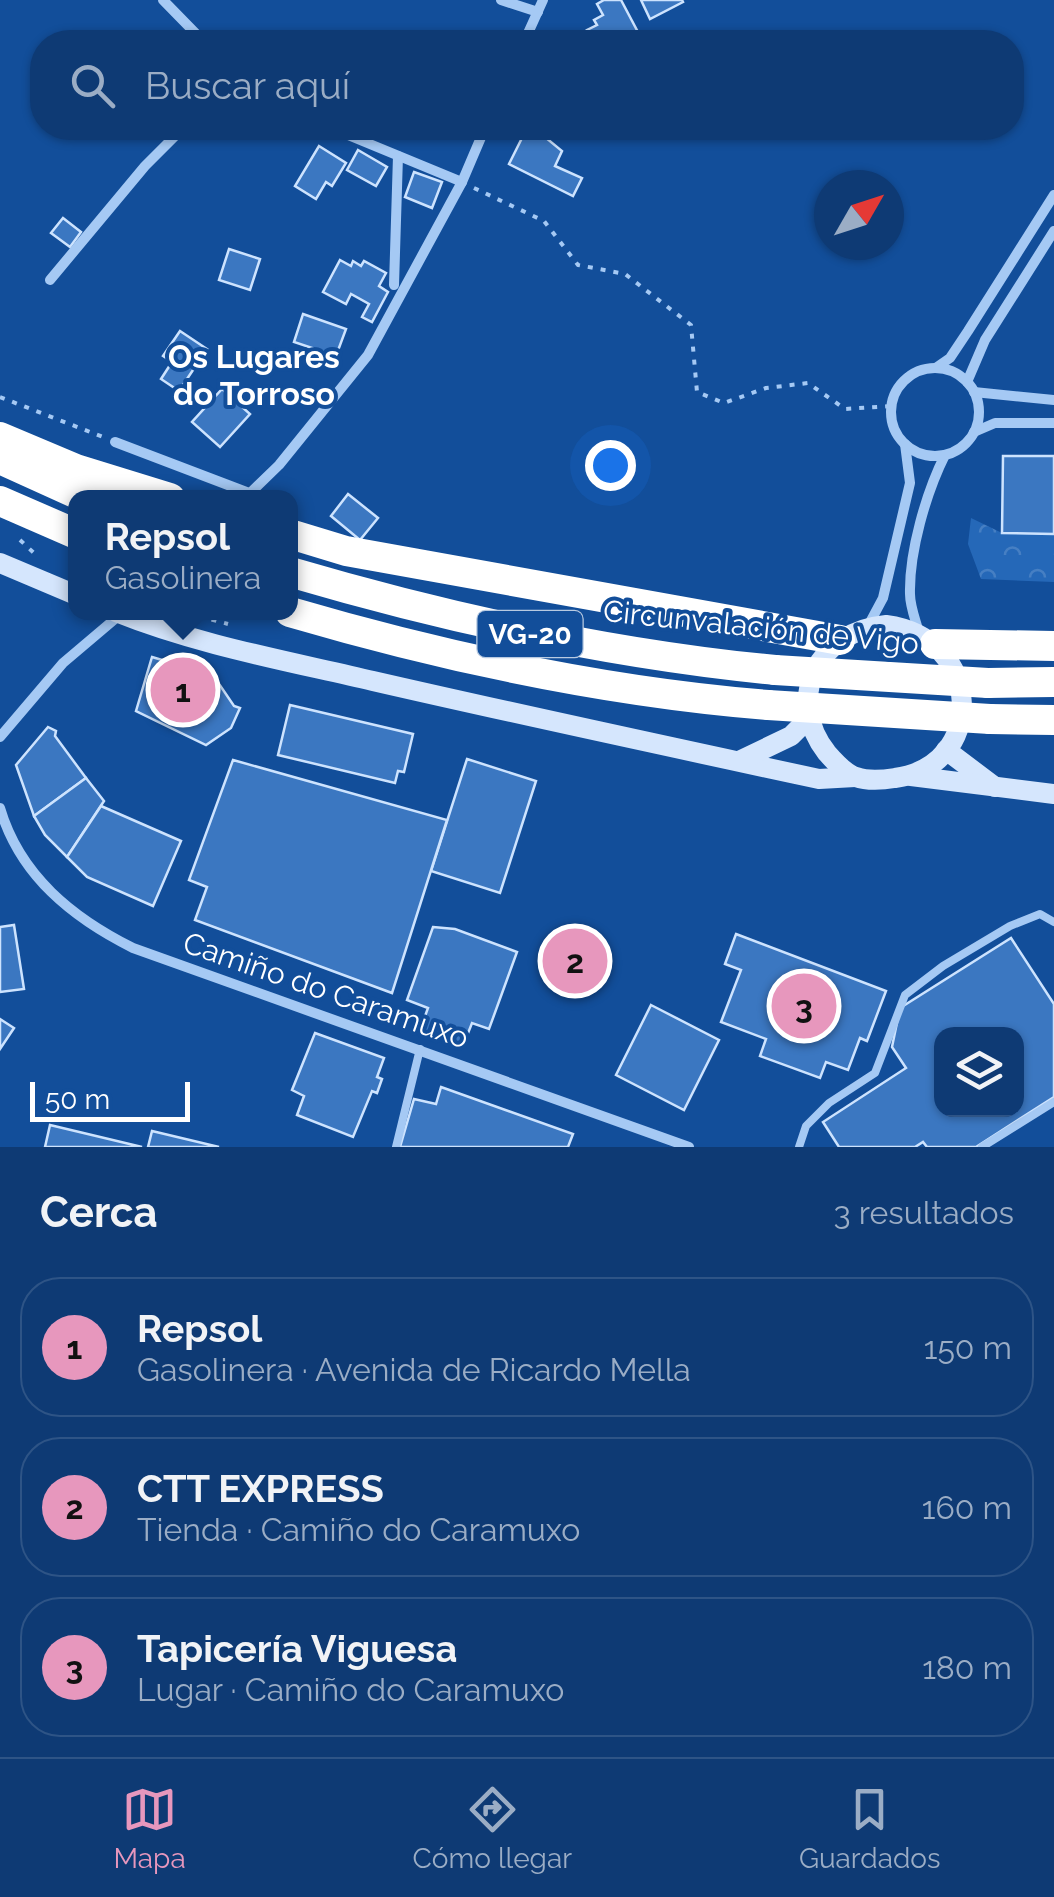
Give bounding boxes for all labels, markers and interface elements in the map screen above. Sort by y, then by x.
search box [30,30,1024,140]
icon: search [65,58,120,113]
text: Buscar aquí [145,63,350,108]
north arrow [814,170,904,260]
district label: Os Lugares do Torroso [168,338,340,412]
your location [585,440,636,491]
popup [68,490,298,620]
text: Repsol [105,514,230,559]
text: Gasolinera [105,559,261,596]
street label: Circunvalación de Vigo [601,593,921,661]
road number: VG-20 [478,611,582,657]
pin: 1 [150,652,216,728]
pin: 2 [542,924,608,998]
street label: Camiño do Caramuxo [179,925,473,1055]
pin: 3 [772,968,836,1044]
map controls [934,1027,1024,1117]
button: layers [934,1027,1024,1117]
scale bar [30,1077,190,1122]
text: 50 m [45,1083,110,1116]
text: Cerca [40,1188,158,1237]
text: 3 resultados [834,1194,1014,1231]
text: Repsol [137,1306,262,1351]
text: 1 [67,1329,82,1366]
text: 150 m [924,1329,1012,1366]
text: Gasolinera · Avenida de Ricardo Mella [137,1351,691,1388]
text: CTT EXPRESS [137,1466,384,1511]
text: 2 [65,1489,84,1526]
text: 160 m [922,1489,1012,1526]
text: Tienda · Camiño do Caramuxo [137,1511,580,1548]
text: Tapicería Viguesa [137,1626,457,1671]
text: 3 [66,1649,83,1686]
text: 180 m [922,1649,1012,1686]
text: Lugar · Camiño do Caramuxo [137,1671,564,1708]
tab: Mapa [113,1782,186,1875]
tab: Cómo llegar [413,1782,572,1875]
tab: Guardados [799,1782,941,1875]

